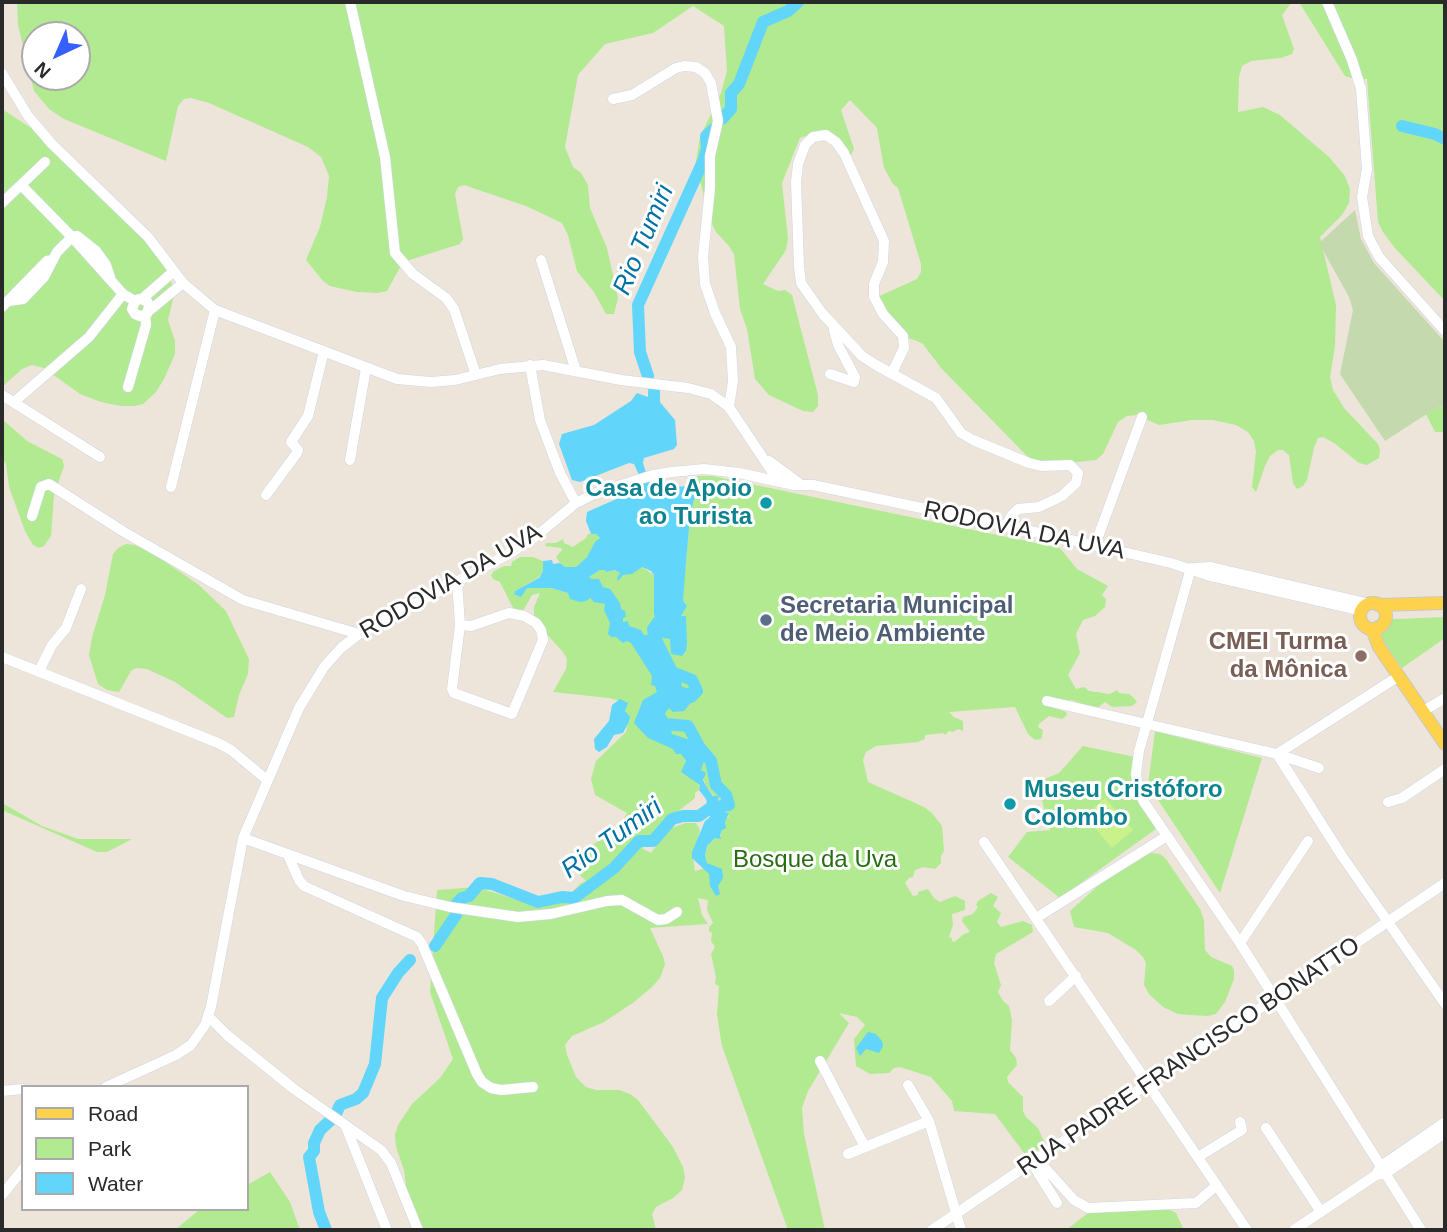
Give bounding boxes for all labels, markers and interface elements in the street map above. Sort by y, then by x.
north arrow [21,21,91,91]
text: N [30,58,55,82]
water label: Rio Tumiri [607,180,681,300]
place label: Casa de Apoio ao Turista [585,475,752,531]
marker: Casa de Apoio ao Turista [758,495,774,511]
street label: RODOVIA DA UVA [921,496,1127,566]
street label: RODOVIA DA UVA [355,518,547,646]
place label: Secretaria Municipal de Meio Ambiente [780,592,1013,648]
marker: Secretaria Municipal de Meio Ambiente [758,612,774,628]
place label: CMEI Turma da Mônica [1209,628,1347,684]
marker: CMEI Turma da Mônica [1353,648,1369,664]
place label: Museu Cristóforo Colombo [1024,776,1223,832]
water label: Rio Tumiri [556,792,668,886]
marker: Museu Cristóforo Colombo [1002,796,1018,812]
park label: Bosque da Uva [733,846,897,874]
street label: RUA PADRE FRANCISCO BONATTO [1012,931,1366,1183]
legend [21,1085,248,1211]
text: Road [88,1102,138,1125]
text: Park [88,1137,131,1160]
text: Water [88,1172,143,1195]

